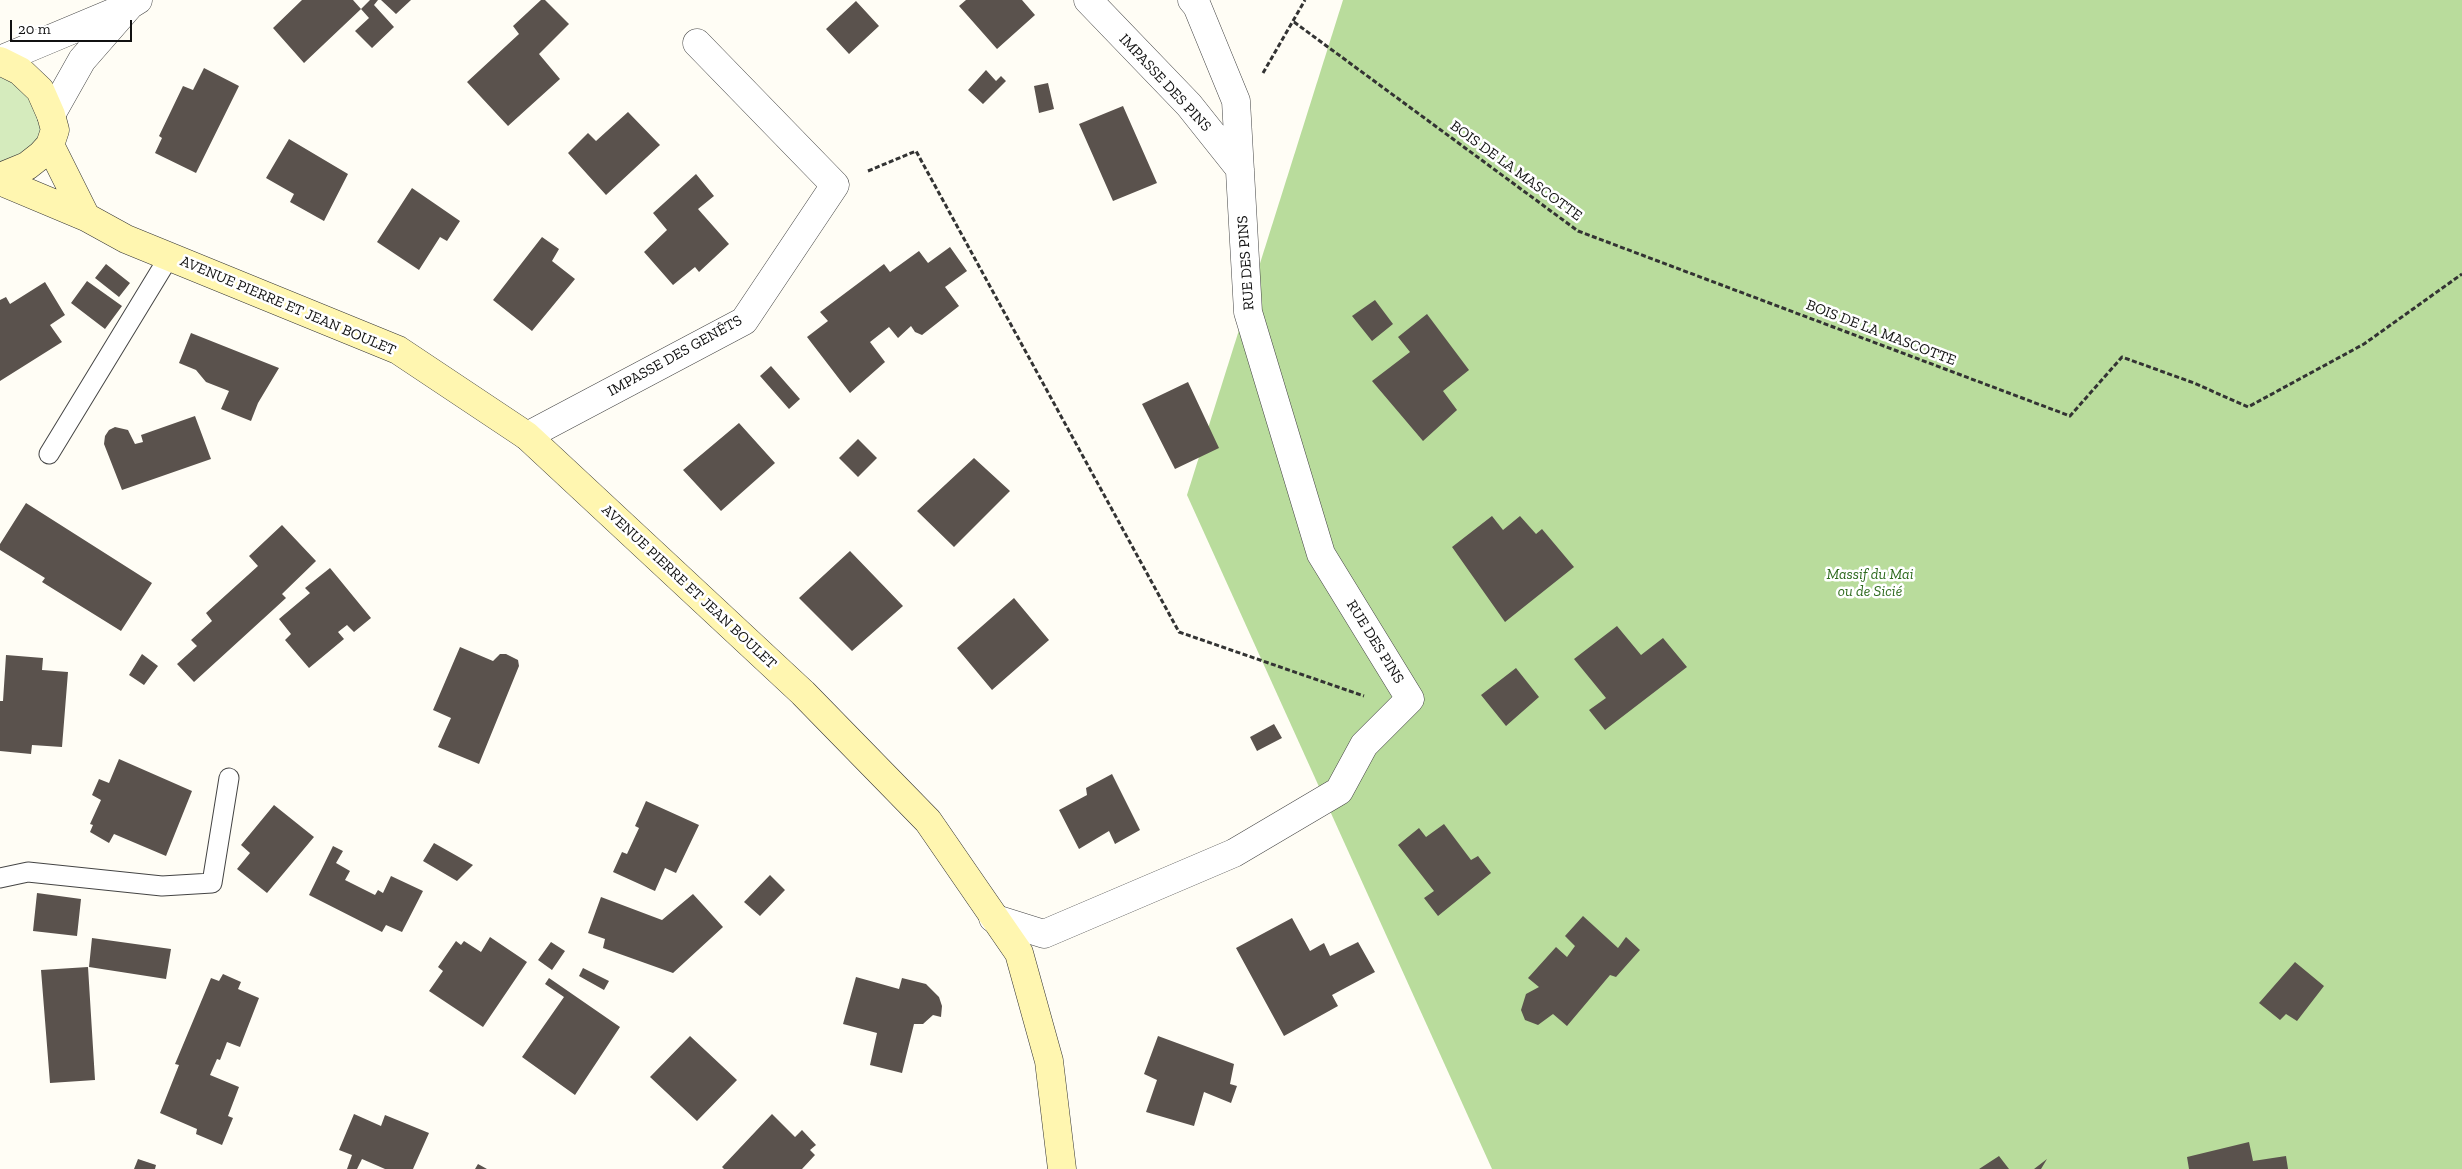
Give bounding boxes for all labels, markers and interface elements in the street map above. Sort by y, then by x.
scale bar [12,10,135,42]
text: 20 m [18,20,51,38]
street label: IMPASSE DES PINS [1115,30,1215,136]
street label: BOIS DE LA MASCOTTE [1446,117,1586,225]
street label: RUE DES PINS [1234,215,1258,311]
street label: AVENUE PIERRE ET JEAN BOULET [177,252,399,360]
street label: BOIS DE LA MASCOTTE [1804,296,1958,370]
street label: IMPASSE DES GENÊTS [605,312,745,400]
street label: AVENUE PIERRE ET JEAN BOULET [598,501,780,673]
park label: Massif du Mai ou de Sicié [1826,566,1914,601]
street label: RUE DES PINS [1342,597,1408,687]

